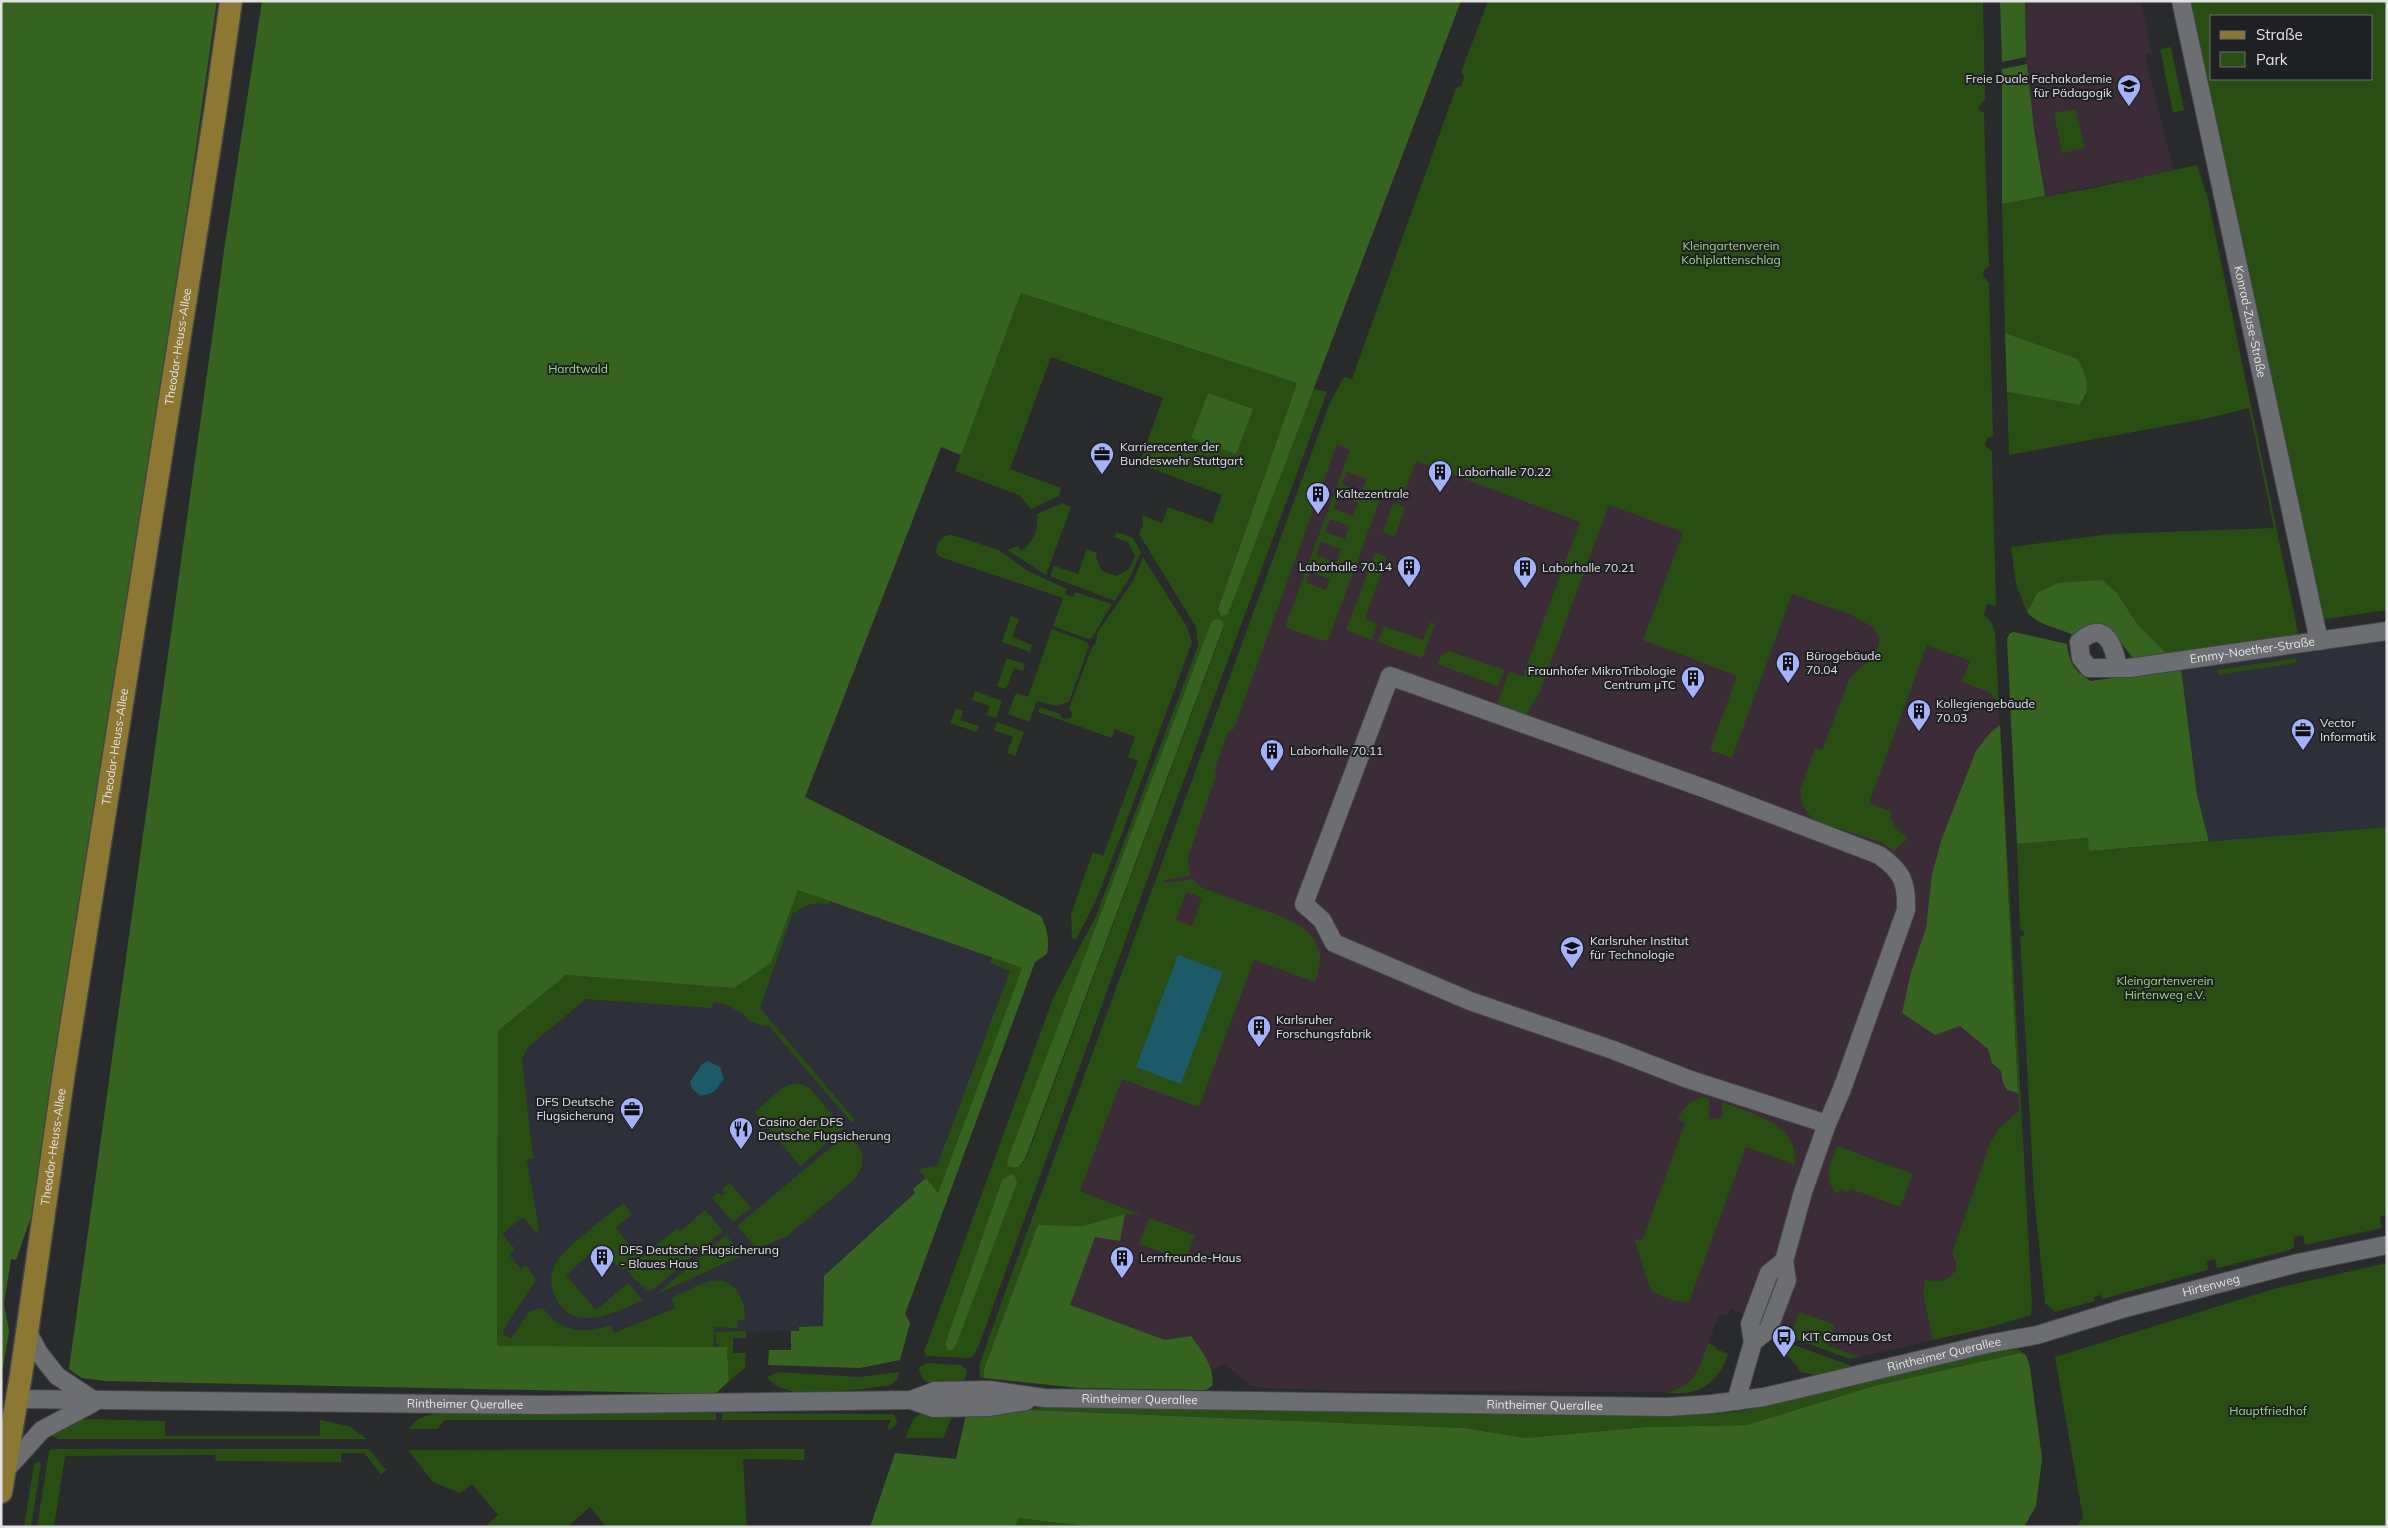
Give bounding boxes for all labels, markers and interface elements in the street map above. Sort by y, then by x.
legend [2210,15,2373,80]
text: Straße [2256,25,2303,44]
text: Park [2256,50,2288,69]
place label: Freie Duale Fachakademie für Pädagogik [1966,71,2113,100]
school or university icon: Freie Duale Fachakademie für Pädagogik [2116,73,2142,107]
park label: Kleingartenverein Kohlplattenschlag [1681,238,1781,267]
street label: Konrad-Zuse-Straße [2231,264,2270,379]
street label: Theodor-Heuss-Allee [161,287,194,406]
park label: Hardtwald [548,361,608,376]
place label: Karrierecenter der Bundeswehr Stuttgart [1120,439,1243,468]
office icon: Karrierecenter der Bundeswehr Stuttgart [1089,441,1115,475]
building icon: Laborhalle 70.22 [1427,459,1453,493]
place label: Laborhalle 70.22 [1458,464,1551,479]
building icon: Kältezentrale [1305,481,1331,515]
place label: Kältezentrale [1336,486,1409,501]
building icon: Laborhalle 70.14 [1396,554,1422,588]
building icon: Laborhalle 70.21 [1512,555,1538,589]
place label: Laborhalle 70.14 [1299,559,1392,574]
place label: Laborhalle 70.21 [1542,560,1635,575]
street label: Emmy-Noether-Straße [2189,633,2316,666]
place label: Bürogebäude 70.04 [1806,648,1881,677]
building icon: Bürogebäude 70.04 [1775,650,1801,684]
place label: Fraunhofer MikroTribologie Centrum µTC [1528,663,1676,692]
building icon: Fraunhofer MikroTribologie Centrum µTC [1680,665,1706,699]
street label: Theodor-Heuss-Allee [98,687,131,806]
place label: Kollegiengebäude 70.03 [1936,696,2035,725]
building icon: Kollegiengebäude 70.03 [1906,698,1932,732]
place label: Vector Informatik [2320,715,2377,744]
office icon: Vector Informatik [2290,717,2316,751]
building icon: Laborhalle 70.11 [1259,738,1285,772]
place label: Laborhalle 70.11 [1290,743,1383,758]
place label: Karlsruher Institut für Technologie [1590,933,1689,962]
school or university icon: Karlsruher Institut für Technologie [1559,935,1585,969]
park label: Kleingartenverein Hirtenweg e.V. [2116,973,2214,1002]
place label: Karlsruher Forschungsfabrik [1276,1012,1372,1041]
building icon: Karlsruher Forschungsfabrik [1246,1014,1272,1048]
street label: Theodor-Heuss-Allee [37,1087,69,1206]
place label: DFS Deutsche Flugsicherung [536,1094,614,1123]
office icon: DFS Deutsche Flugsicherung [619,1096,645,1130]
place label: Casino der DFS Deutsche Flugsicherung [758,1114,891,1143]
restaurant icon: Casino der DFS Deutsche Flugsicherung [728,1116,754,1150]
place label: DFS Deutsche Flugsicherung - Blaues Haus [620,1242,779,1271]
building icon: DFS Deutsche Flugsicherung - Blaues Haus [589,1244,615,1278]
building icon: Lernfreunde-Haus [1109,1245,1135,1279]
place label: Lernfreunde-Haus [1140,1250,1242,1265]
street label: Hirtenweg [2181,1270,2241,1300]
bus stop icon: KIT Campus Ost [1771,1324,1797,1358]
place label: KIT Campus Ost [1802,1329,1891,1344]
street label: Rintheimer Querallee [1886,1334,2002,1374]
street label: Rintheimer Querallee [1081,1391,1198,1407]
street label: Rintheimer Querallee [407,1395,523,1412]
street label: Rintheimer Querallee [1486,1396,1603,1413]
park label: Hauptfriedhof [2229,1403,2308,1418]

